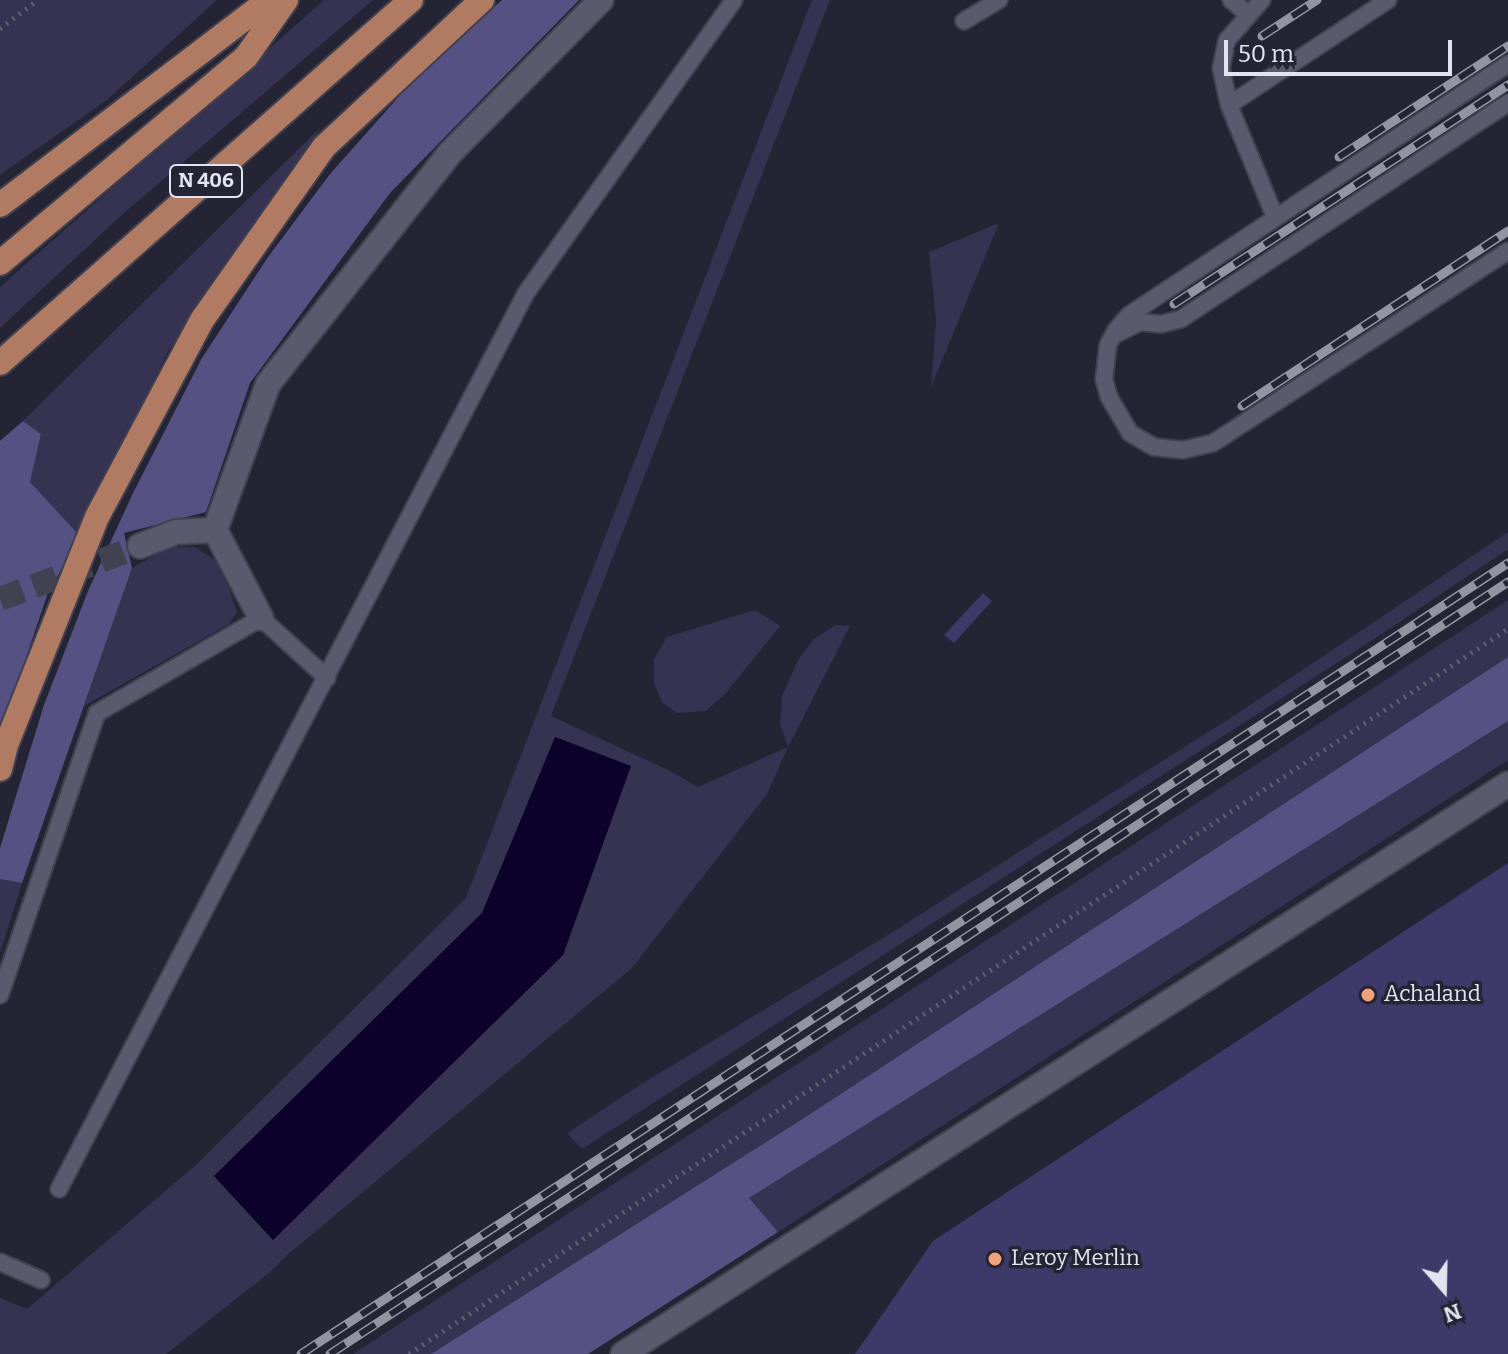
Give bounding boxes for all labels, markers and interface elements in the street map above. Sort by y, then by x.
scale bar [1228,24,1456,74]
text: 50 m [1238,40,1294,68]
road number: N 406 [170,165,242,197]
place label: Achaland [1384,982,1481,1008]
marker: Achaland [1359,986,1377,1004]
place label: Leroy Merlin [1011,1246,1140,1272]
marker: Leroy Merlin [986,1250,1004,1268]
north arrow [1404,1250,1484,1330]
text: N [1440,1297,1465,1329]

